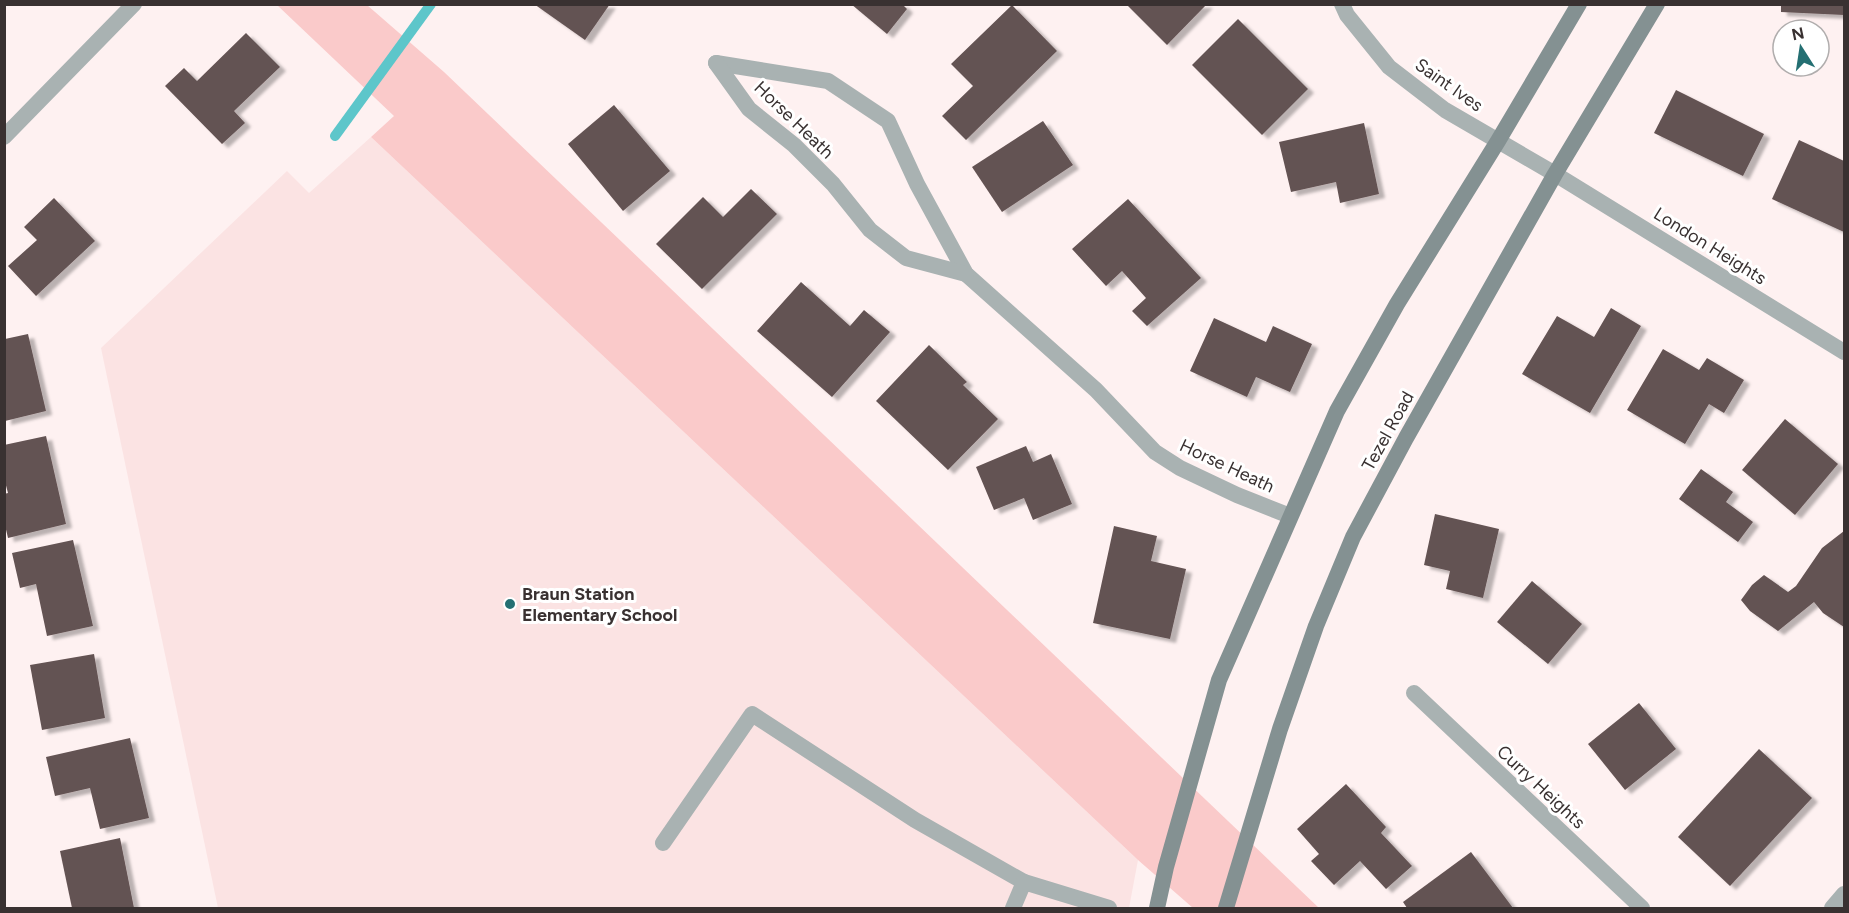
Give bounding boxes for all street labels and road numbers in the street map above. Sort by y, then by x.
street label: Saint Ives [1411,54,1487,116]
street label: Horse Heath [750,77,838,163]
street label: London Heights [1650,203,1770,289]
street label: Tezel Road [1357,388,1419,474]
street label: Horse Heath [1176,434,1278,498]
street label: Curry Heights [1492,741,1590,833]

